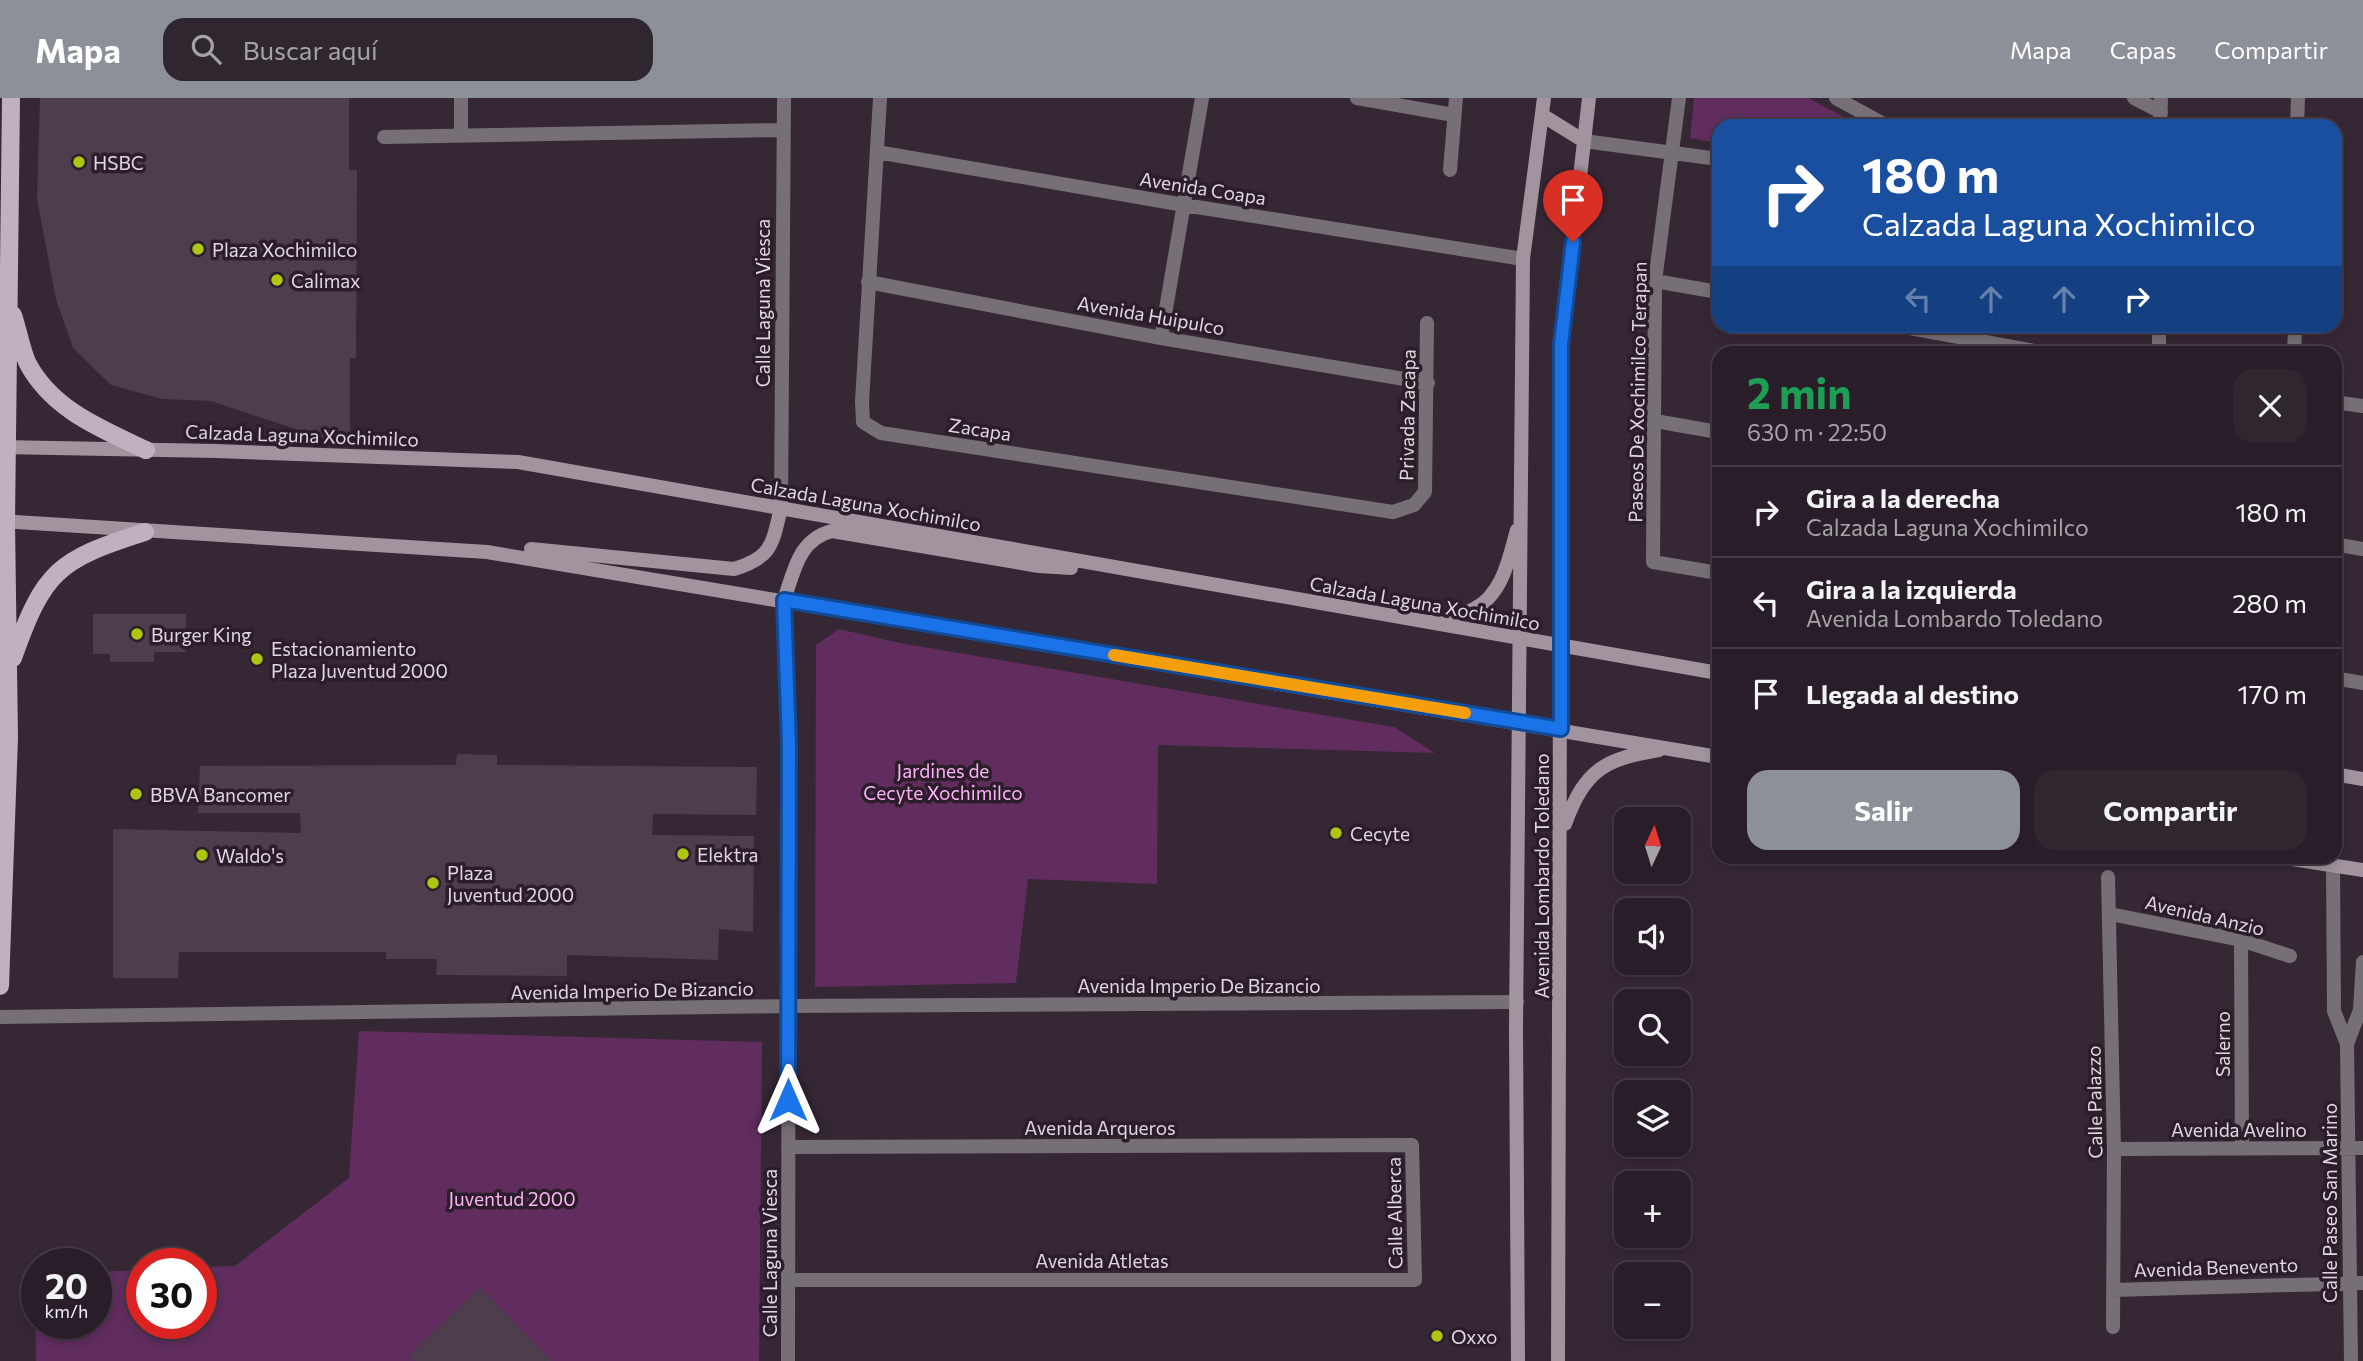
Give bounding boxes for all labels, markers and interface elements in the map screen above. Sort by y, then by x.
search box [163,18,653,81]
text: Mapa [35,29,121,70]
icon: search [187,30,225,68]
text: Buscar aquí [243,34,378,65]
text: Mapa [2010,35,2072,64]
text: Capas [2110,35,2176,64]
text: Compartir [2214,35,2328,64]
text: 180 m [1862,143,1999,203]
icon: right [1747,147,1838,238]
place label: HSBC [93,151,144,174]
marker: HSBC [71,154,87,170]
street label: Avenida Coapa [1138,167,1268,209]
pin [1543,170,1603,242]
icon: arrive [1554,181,1592,219]
text: Calzada Laguna Xochimilco [1862,203,2256,243]
street label: Calle Laguna Viesca [751,219,774,387]
place label: Plaza Xochimilco [212,238,357,261]
marker: Plaza Xochimilco [190,241,206,257]
street label: Paseos De Xochimilco Terapan [1623,261,1651,523]
place label: Calimax [291,269,360,292]
marker: Calimax [269,272,285,288]
icon: left [1899,280,1937,318]
icon: ahead [1972,280,2010,318]
icon: ahead [2045,280,2083,318]
icon: right [2118,280,2156,318]
street label: Avenida Huipulco [1075,291,1227,339]
street label: Privada Zacapa [1394,349,1420,481]
text: 2 min [1747,366,1852,418]
button: close [2233,369,2307,443]
street label: Zacapa [947,413,1013,445]
text: 630 m · 22:50 [1747,418,1887,446]
street label: Calzada Laguna Xochimilco [185,419,419,451]
street label: Calzada Laguna Xochimilco [749,472,983,536]
text: Gira a la derecha [1806,482,2000,513]
icon: right [1747,493,1785,531]
text: 180 m [2235,496,2307,527]
text: Calzada Laguna Xochimilco [1806,513,2089,541]
street label: Calzada Laguna Xochimilco [1308,571,1542,635]
text: Gira a la izquierda [1806,573,2017,604]
icon: left [1747,584,1785,622]
text: 280 m [2232,587,2307,618]
text: Avenida Lombardo Toledano [1806,604,2103,632]
place label: Burger King [151,623,252,646]
marker: Burger King [129,626,145,642]
place label: Estacionamiento Plaza Juventud 2000 [271,637,448,682]
marker: Estacionamiento Plaza Juventud 2000 [249,651,265,667]
icon: arrive [1747,675,1785,713]
text: Llegada al destino [1806,678,2019,709]
text: 170 m [2238,678,2307,709]
street label: Avenida Lombardo Toledano [1530,753,1553,999]
park label: Jardines de Cecyte Xochimilco [863,759,1023,804]
button: Salir [1747,770,2020,850]
button: Compartir [2034,770,2307,850]
place label: BBVA Bancomer [150,783,291,806]
marker: BBVA Bancomer [128,786,144,802]
north arrow [1614,807,1690,884]
map controls [1614,807,1691,1339]
place label: Cecyte [1350,822,1410,845]
marker: Cecyte [1328,825,1344,841]
place label: Elektra [697,843,759,866]
place label: Waldo's [216,844,284,867]
marker: Elektra [675,846,691,862]
marker: Waldo's [194,847,210,863]
place label: Plaza Juventud 2000 [447,861,574,906]
marker: Plaza Juventud 2000 [425,875,441,891]
street label: Avenida Anzio [2143,890,2267,940]
button: sound [1614,898,1691,975]
street label: Avenida Imperio De Bizancio [1077,974,1321,997]
street label: Avenida Imperio De Bizancio [510,976,754,1004]
button: search [1614,989,1691,1066]
street label: Salerno [2211,1011,2234,1077]
street label: Calle Palazzo [2082,1045,2106,1159]
position arrow [751,1063,825,1137]
button: layers [1614,1080,1691,1157]
street label: Calle Paseo San Marino [2318,1103,2341,1303]
street label: Avenida Arqueros [1024,1116,1176,1139]
street label: Avenida Avelino [2171,1118,2307,1141]
street label: Calle Alberca [1382,1157,1406,1269]
street label: Calle Laguna Viesca [758,1169,781,1337]
button: + [1614,1171,1691,1248]
park label: Juventud 2000 [448,1187,576,1210]
speed limit sign: 30 [126,1248,217,1339]
street label: Avenida Atletas [1035,1249,1169,1272]
street label: Avenida Benevento [2133,1253,2299,1281]
button: − [1614,1262,1691,1339]
text: 20 [45,1263,88,1306]
text: km/h [45,1300,88,1322]
place label: Oxxo [1451,1325,1497,1348]
marker: Oxxo [1429,1328,1445,1344]

